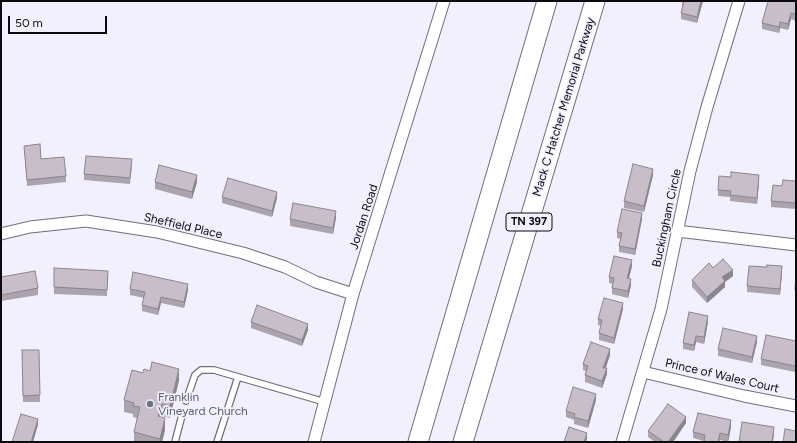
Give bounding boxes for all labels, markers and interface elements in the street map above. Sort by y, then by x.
scale bar [10,8,109,34]
text: 50 m [15,16,43,30]
street label: Mack C Hatcher Memorial Parkway [530,16,598,198]
street label: Buckingham Circle [650,168,684,268]
street label: Jordan Road [347,183,381,251]
street label: Sheffield Place [142,210,224,242]
road number: TN 397 [506,213,552,231]
street label: Prince of Wales Court [664,356,780,396]
place label: Franklin Vineyard Church [158,390,248,418]
marker: Franklin Vineyard Church [145,399,155,409]

